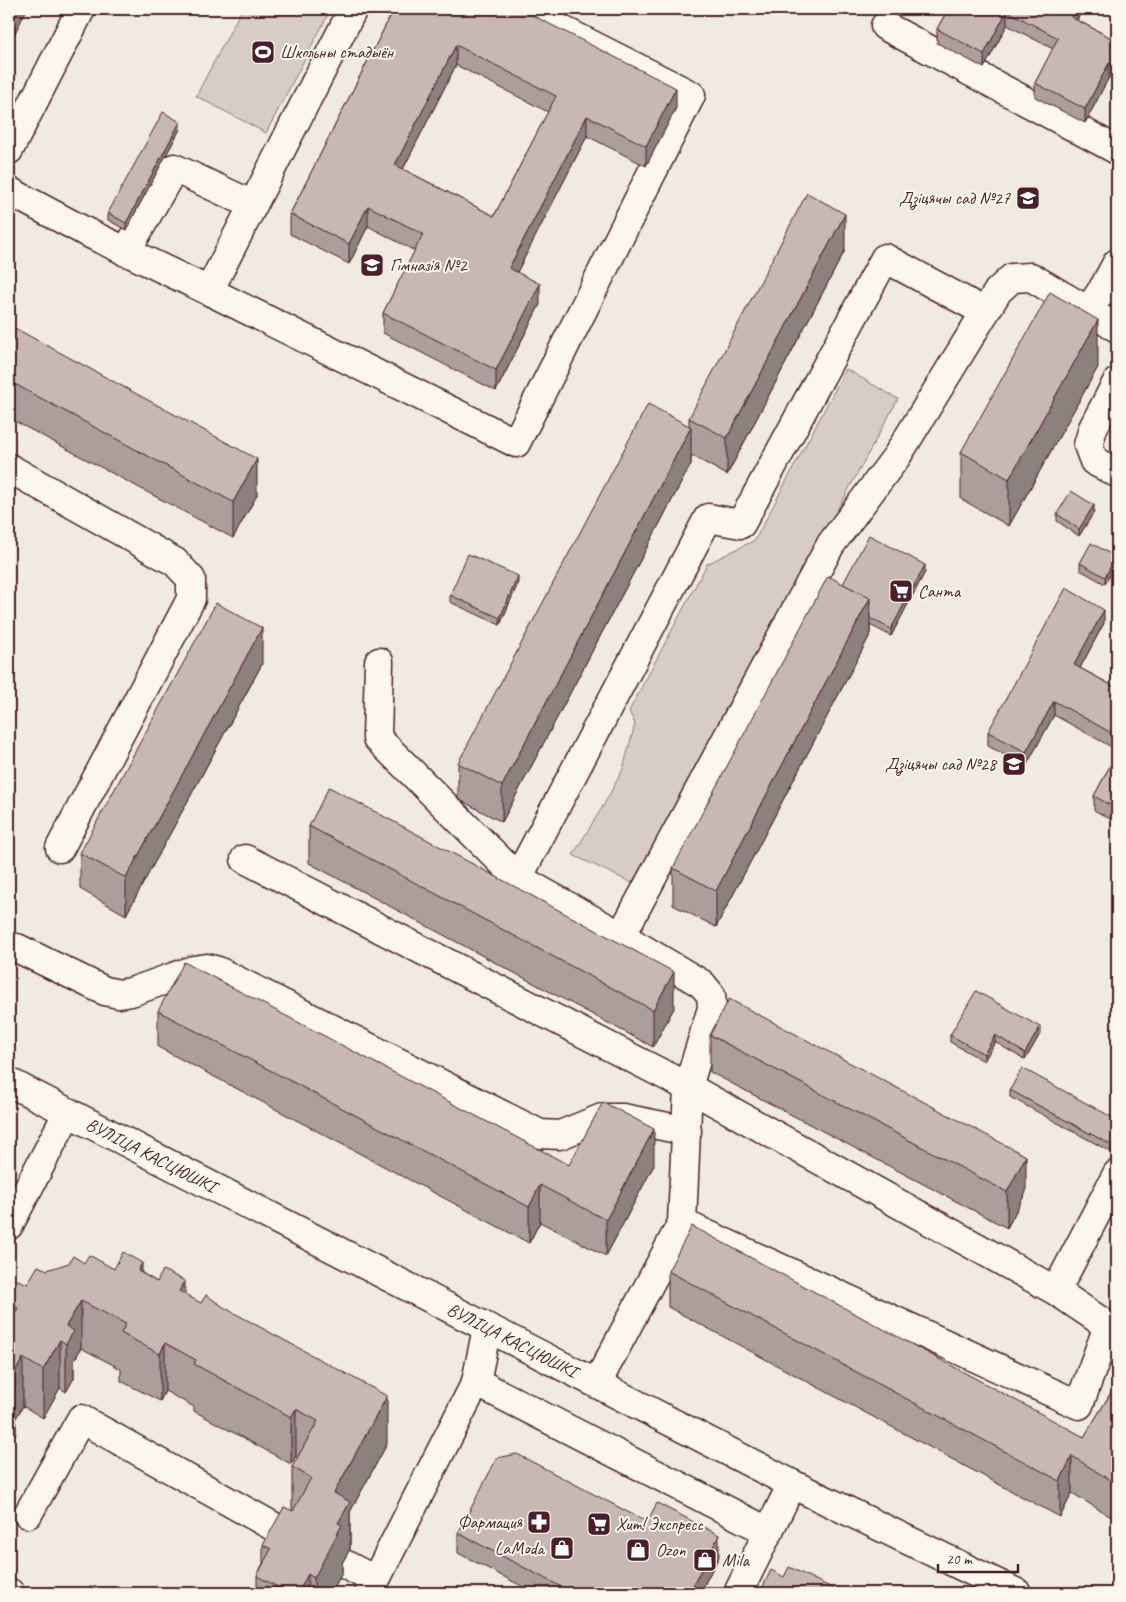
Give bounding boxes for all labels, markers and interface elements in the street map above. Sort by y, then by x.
sports icon: Школьны стадыён [250,39,276,65]
place label: Школьны стадыён [280,41,395,63]
school or university icon: Дзіцячы сад №27 [1015,185,1041,211]
place label: Дзіцячы сад №27 [899,187,1011,210]
school or university icon: Гімназія №2 [359,252,385,278]
place label: Гімназія №2 [390,254,468,276]
supermarket icon: Санта [888,578,914,604]
place label: Санта [918,580,962,602]
school or university icon: Дзіцячы сад №28 [1001,751,1027,777]
place label: Дзіцячы сад №28 [885,753,998,776]
street label: ВУЛІЦА КАСЦЮШКІ [82,1113,223,1199]
street label: ВУЛІЦА КАСЦЮШКІ [443,1298,584,1384]
pharmacy icon: Фармация [526,1509,552,1535]
place label: Фармация [458,1511,523,1533]
supermarket icon: Хит! Экспресс [586,1511,612,1537]
place label: Хит! Экспресс [616,1513,704,1535]
shop icon: LaModa [549,1535,575,1561]
place label: LaModa [495,1537,546,1559]
shop icon: Ozon [625,1537,651,1563]
place label: Ozon [656,1539,686,1561]
scale bar [938,1542,1018,1574]
shop icon: Mila [692,1547,718,1573]
place label: Mila [722,1549,751,1571]
text: 20 m [946,1550,973,1569]

